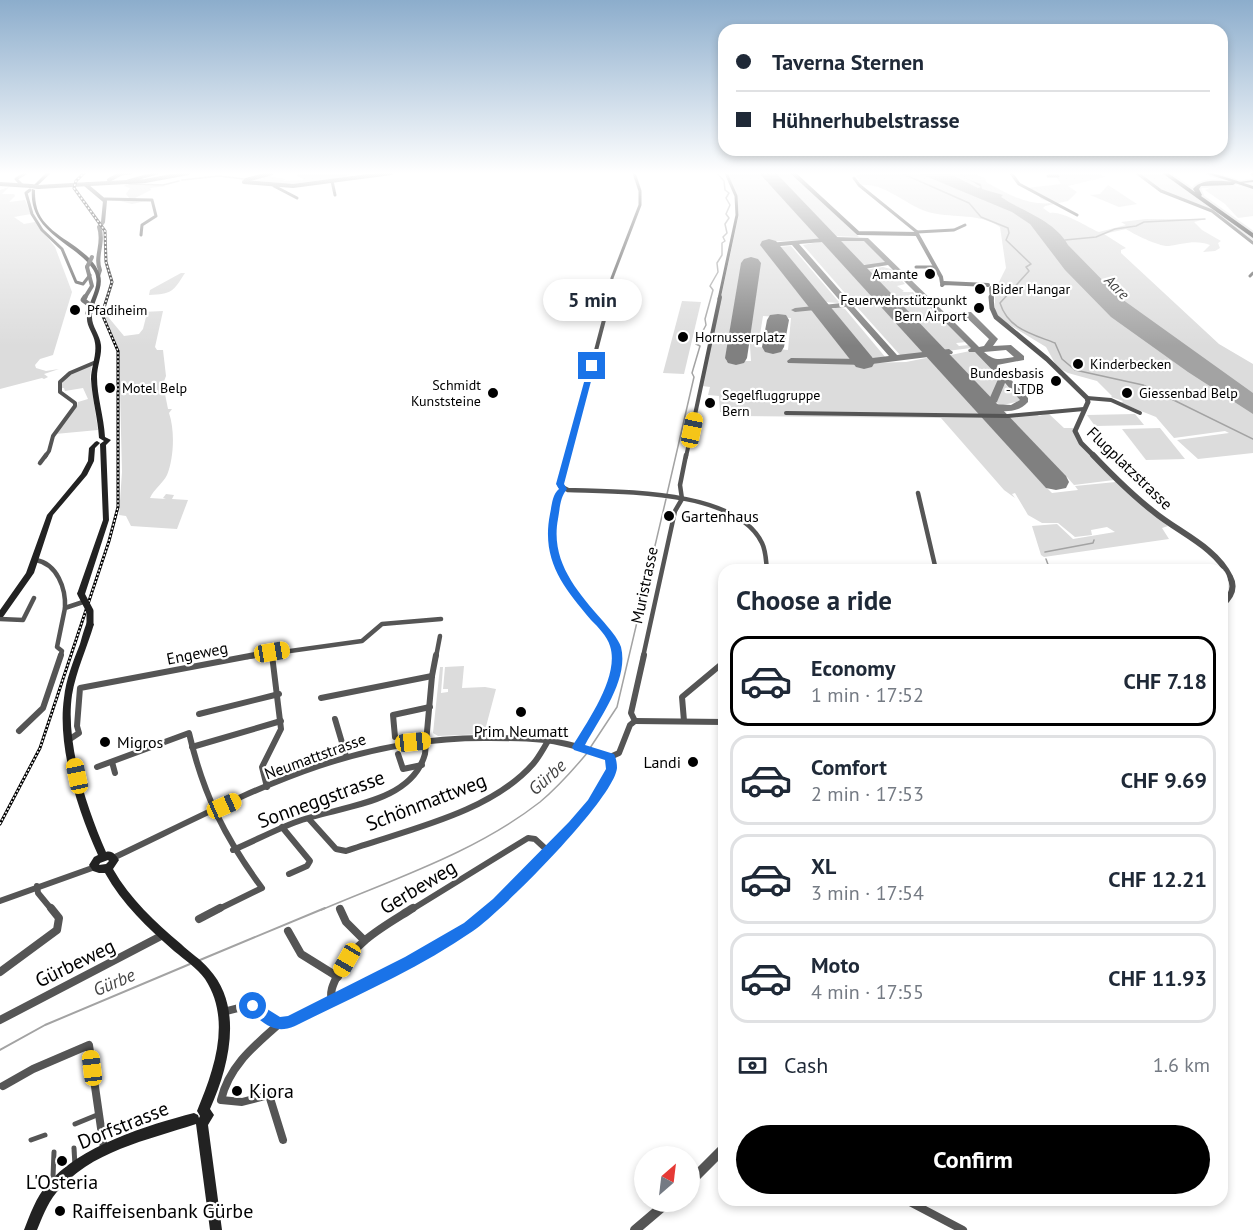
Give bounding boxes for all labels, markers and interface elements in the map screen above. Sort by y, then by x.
text: Taverna Sternen [772,48,924,76]
text: Hühnerhubelstrasse [772,106,960,134]
place label: Amante [872,265,918,283]
marker: Amante [923,267,937,281]
water label: Aare [1100,270,1133,303]
callout: 5 min [542,279,642,321]
place label: Bider Hangar [992,280,1071,298]
marker: Bider Hangar [973,282,987,296]
text: 5 min [568,287,617,313]
place label: Feuerwehrstützpunkt Bern Airport [840,291,967,325]
place label: Pfadiheim [87,301,147,319]
marker: Feuerwehrstützpunkt Bern Airport [972,301,986,315]
marker: Pfadiheim [68,303,82,317]
place label: Hornusserplatz [695,328,785,346]
marker: Hornusserplatz [676,330,690,344]
route end [578,352,605,379]
place label: Kinderbecken [1090,355,1172,373]
marker: Kinderbecken [1071,357,1085,371]
place label: Bundesbasis - LTDB [970,364,1044,398]
marker: Bundesbasis - LTDB [1049,374,1063,388]
place label: Schmidt Kunststeine [411,376,481,410]
place label: Motel Belp [122,379,187,397]
marker: Motel Belp [103,381,117,395]
place label: Giessenbad Belp [1139,384,1238,402]
marker: Schmidt Kunststeine [486,386,500,400]
place label: Segelfluggruppe Bern [722,386,820,420]
marker: Giessenbad Belp [1120,386,1134,400]
marker: Segelfluggruppe Bern [703,396,717,410]
car [679,411,705,449]
street label: Flugplatzstrasse [1083,422,1177,514]
place label: Gartenhaus [681,506,759,526]
marker: Gartenhaus [662,509,676,523]
street label: Muristrasse [626,545,662,625]
text: Choose a ride [736,583,892,617]
street label: Engeweg [165,637,229,669]
car [253,640,291,664]
icon: car [739,654,793,708]
text: Economy [811,654,895,682]
text: CHF 7.18 [1123,667,1207,695]
text: 1 min · 17:52 [811,682,924,708]
marker: Prim Neumatt [514,705,528,719]
place label: Prim Neumatt [474,721,569,741]
street label: Neumattstrasse [262,728,368,784]
car [394,731,432,753]
place label: Migros [117,732,164,752]
marker: Migros [98,735,112,749]
place label: Landi [643,752,681,772]
icon: car [739,753,793,807]
text: Comfort [811,753,887,781]
water label: Gürbe [523,754,571,800]
marker: Landi [686,755,700,769]
car [64,757,90,795]
street label: Sonneggstrasse [254,764,388,834]
text: CHF 9.69 [1121,766,1207,794]
street label: Schönmattweg [362,767,490,837]
text: 2 min · 17:53 [811,781,924,807]
car [204,790,244,822]
icon: car [739,852,793,906]
text: XL [811,852,836,880]
street label: Gerbeweg [375,854,461,920]
text: CHF 12.21 [1108,865,1207,893]
text: 3 min · 17:54 [811,880,924,906]
street label: Gürbeweg [31,933,119,993]
car [330,940,364,980]
icon: car [739,951,793,1005]
text: Moto [811,951,860,979]
water label: Gürbe [90,964,138,1000]
text: CHF 11.93 [1108,964,1207,992]
text: 4 min · 17:55 [811,979,924,1005]
route start [239,992,266,1019]
car [81,1049,103,1087]
icon: cash [736,1049,769,1082]
text: Cash [784,1051,828,1079]
text: 1.6 km [1153,1052,1210,1078]
place label: Kiora [249,1078,294,1104]
marker: Kiora [230,1084,244,1098]
street label: Dorfstrasse [74,1095,172,1155]
button: Confirm [736,1125,1210,1194]
north arrow [634,1146,700,1212]
map controls [634,1146,700,1212]
marker: L'Osteria [55,1154,69,1168]
place label: L'Osteria [26,1169,98,1195]
place label: Raiffeisenbank Gürbe [72,1198,253,1224]
marker: Raiffeisenbank Gürbe [53,1204,67,1218]

